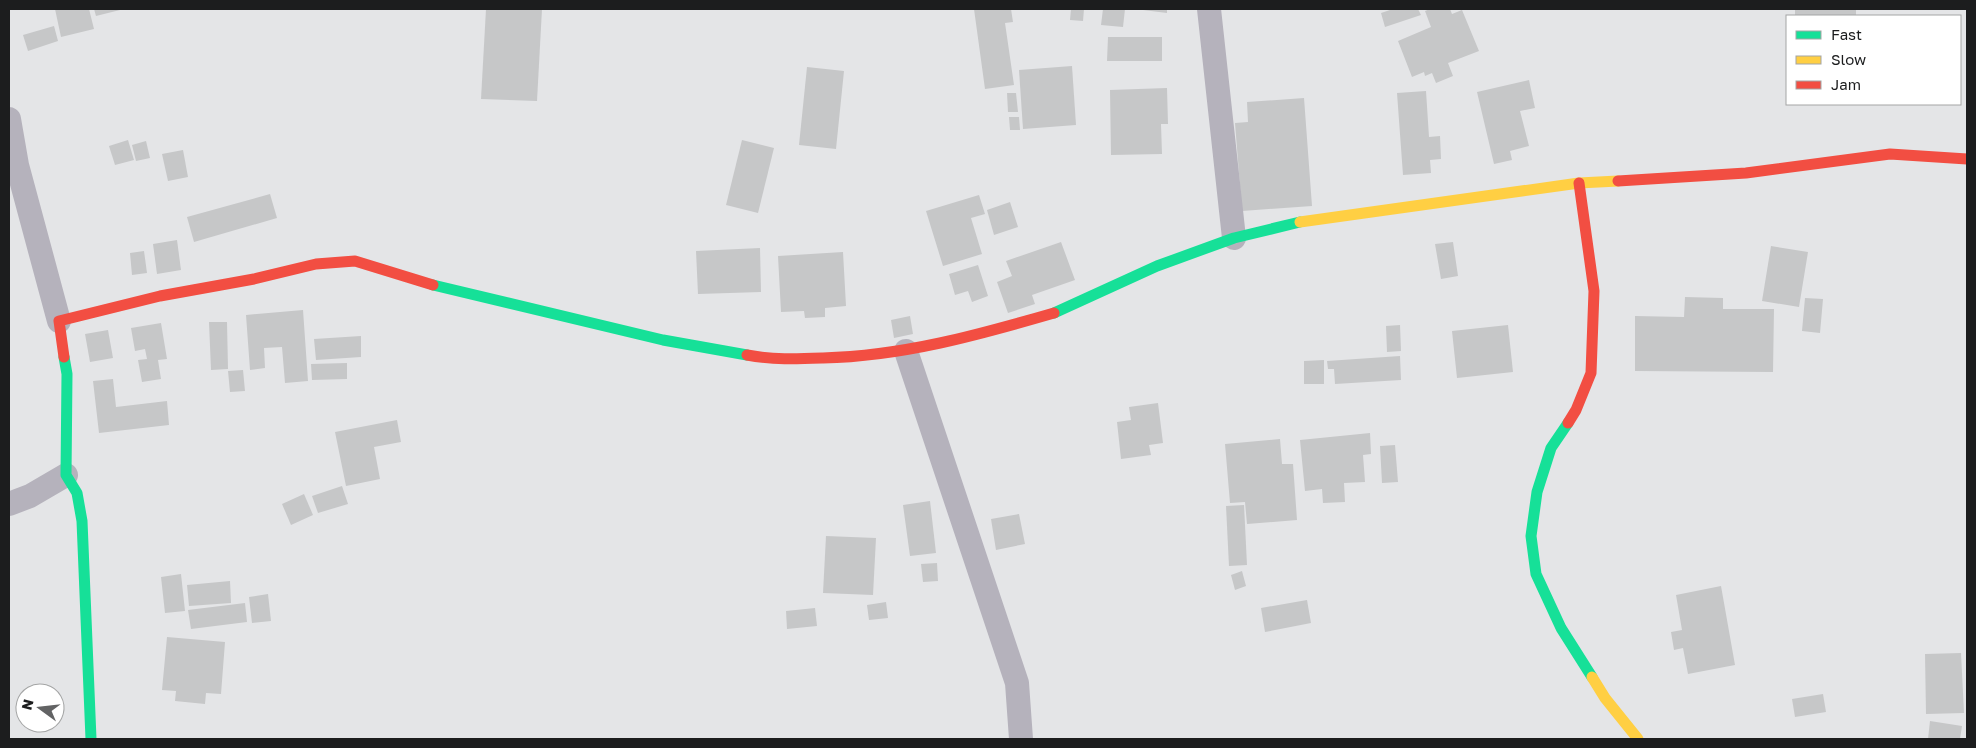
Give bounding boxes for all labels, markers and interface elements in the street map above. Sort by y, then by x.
legend [1786,15,1961,105]
text: Fast [1831,25,1862,43]
text: Slow [1831,50,1866,68]
text: Jam [1831,75,1861,93]
north arrow [15,683,65,733]
text: N [17,697,37,712]

